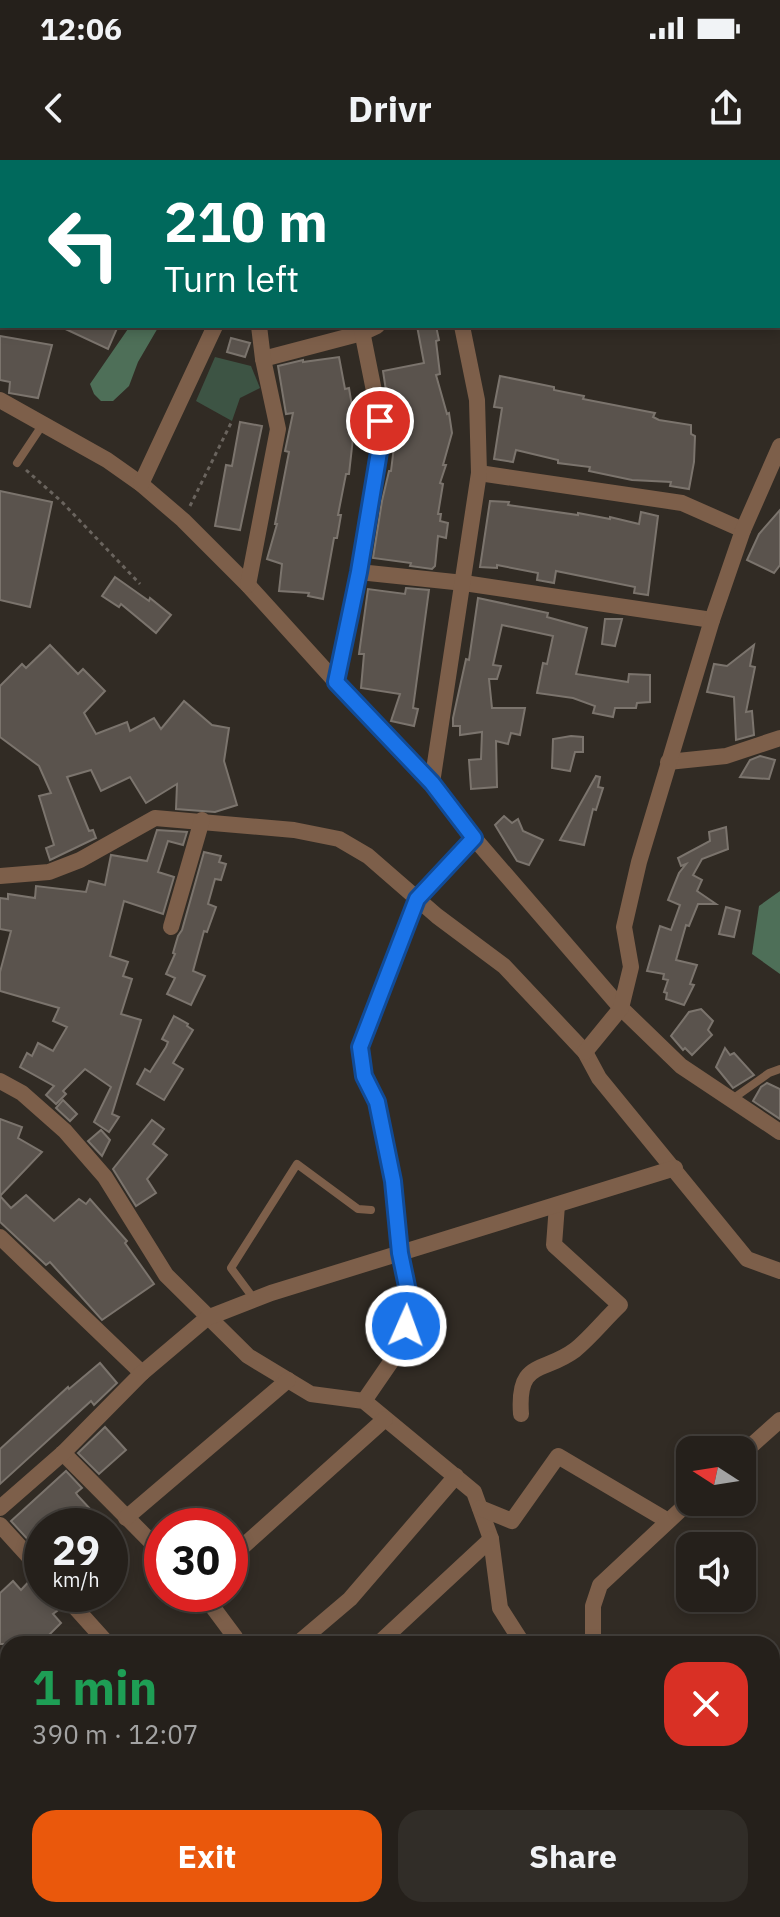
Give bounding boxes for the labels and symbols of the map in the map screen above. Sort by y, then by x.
pin [346,387,414,455]
position arrow [364,1284,448,1368]
north arrow [676,1436,756,1516]
speed limit sign: 30 [144,1508,248,1612]

